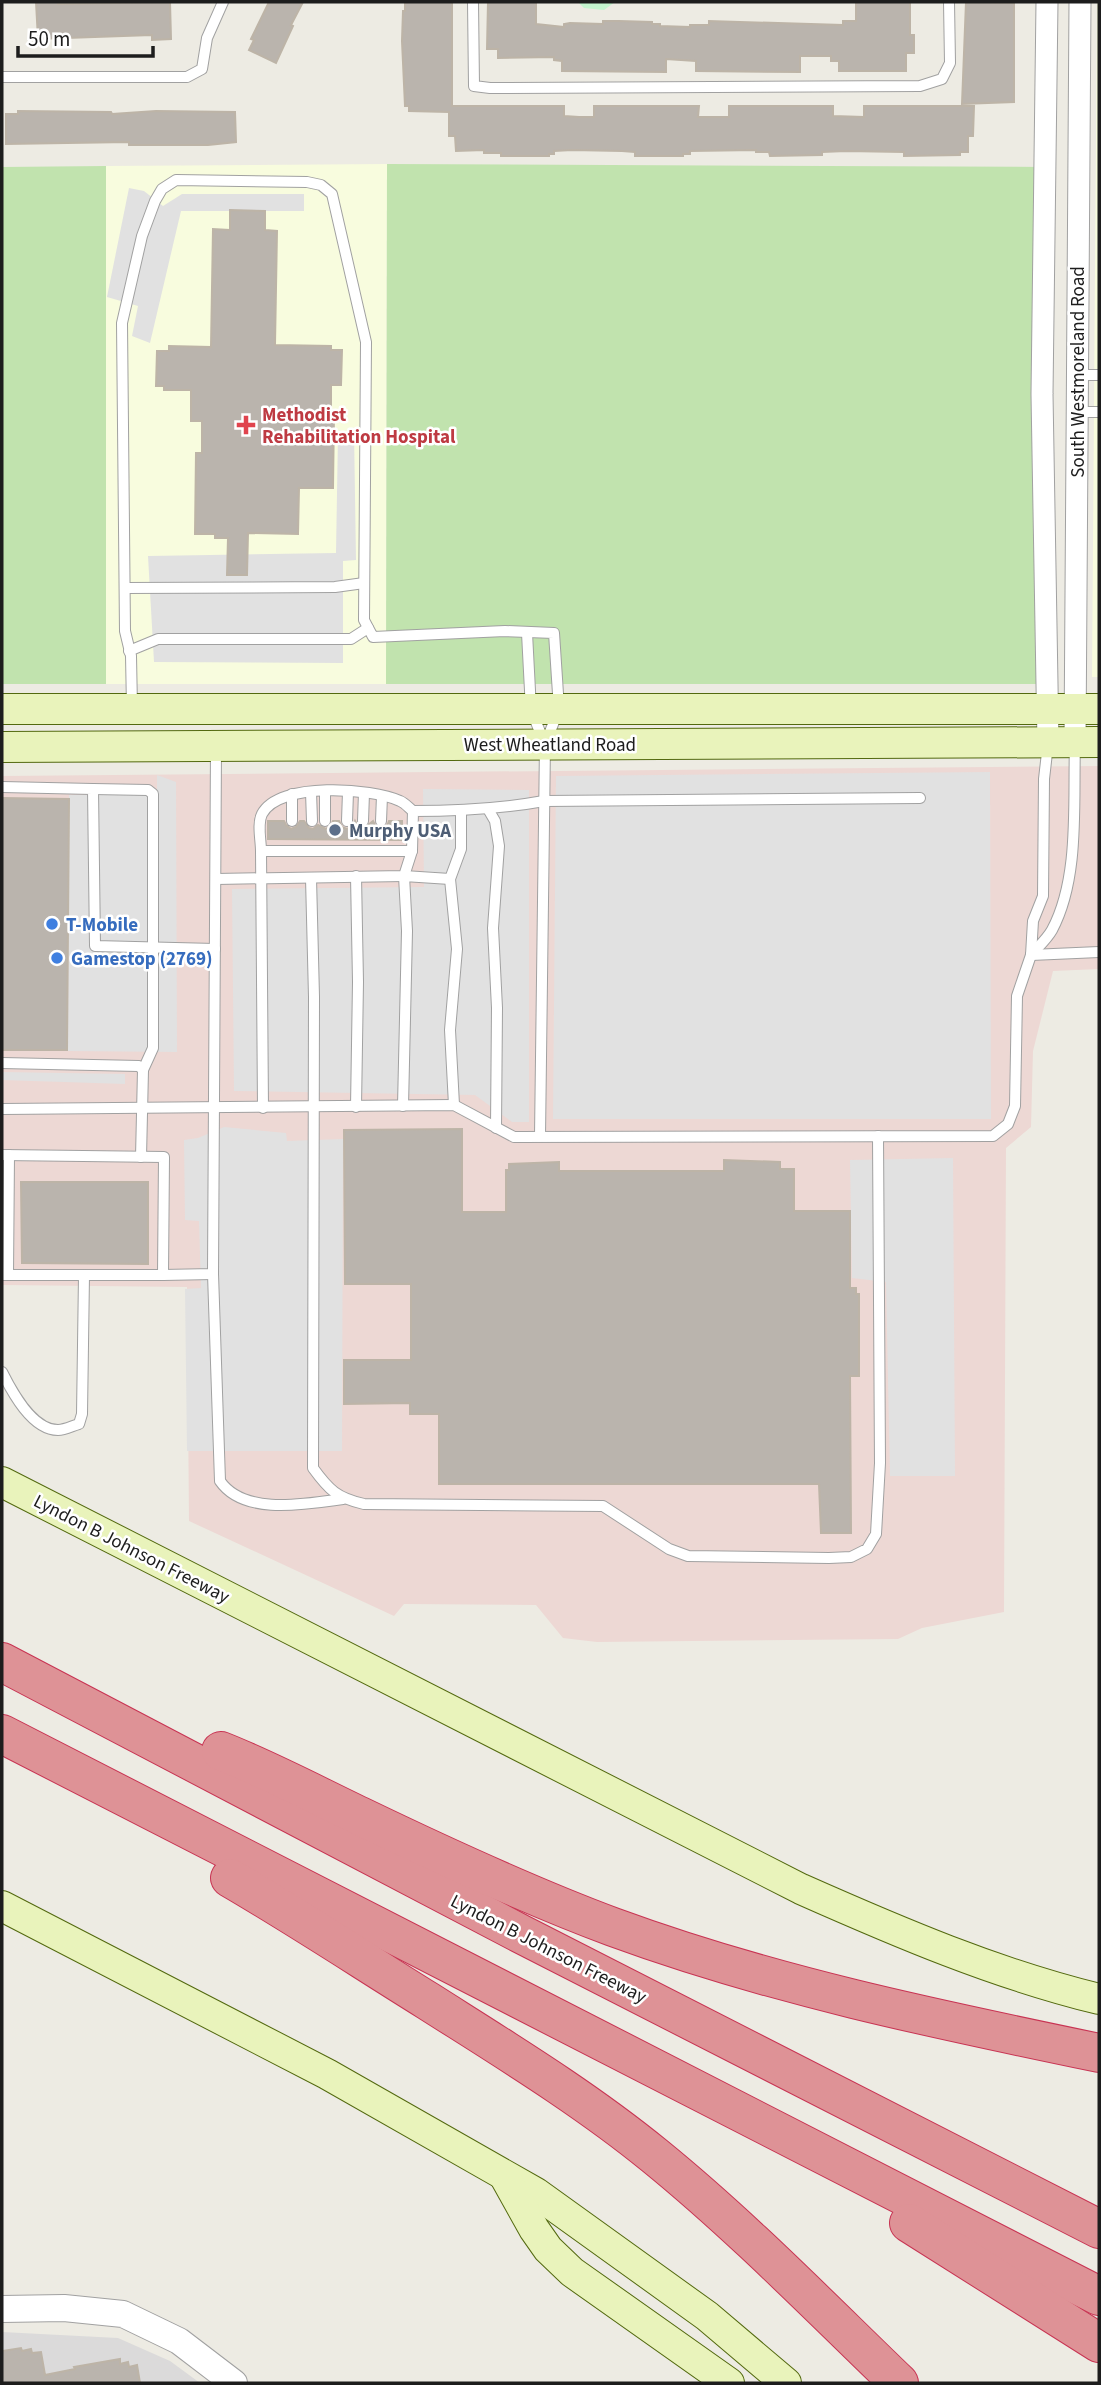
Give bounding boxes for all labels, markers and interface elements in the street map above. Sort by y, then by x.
scale bar [18,14,152,58]
text: 50 m [28,24,70,54]
street label: South Westmoreland Road [1065,266,1092,478]
place label: Methodist Rehabilitation Hospital [262,402,456,451]
marker: Methodist Rehabilitation Hospital [236,415,256,435]
street label: West Wheatland Road [464,732,636,759]
place label: Murphy USA [349,818,451,845]
marker: Murphy USA [327,822,343,838]
place label: T-Mobile [66,912,138,939]
marker: T-Mobile [44,916,60,932]
place label: Gamestop (2769) [71,946,213,973]
marker: Gamestop (2769) [49,950,65,966]
street label: Lyndon B Johnson Freeway [29,1488,234,1611]
street label: Lyndon B Johnson Freeway [446,1888,651,2011]

